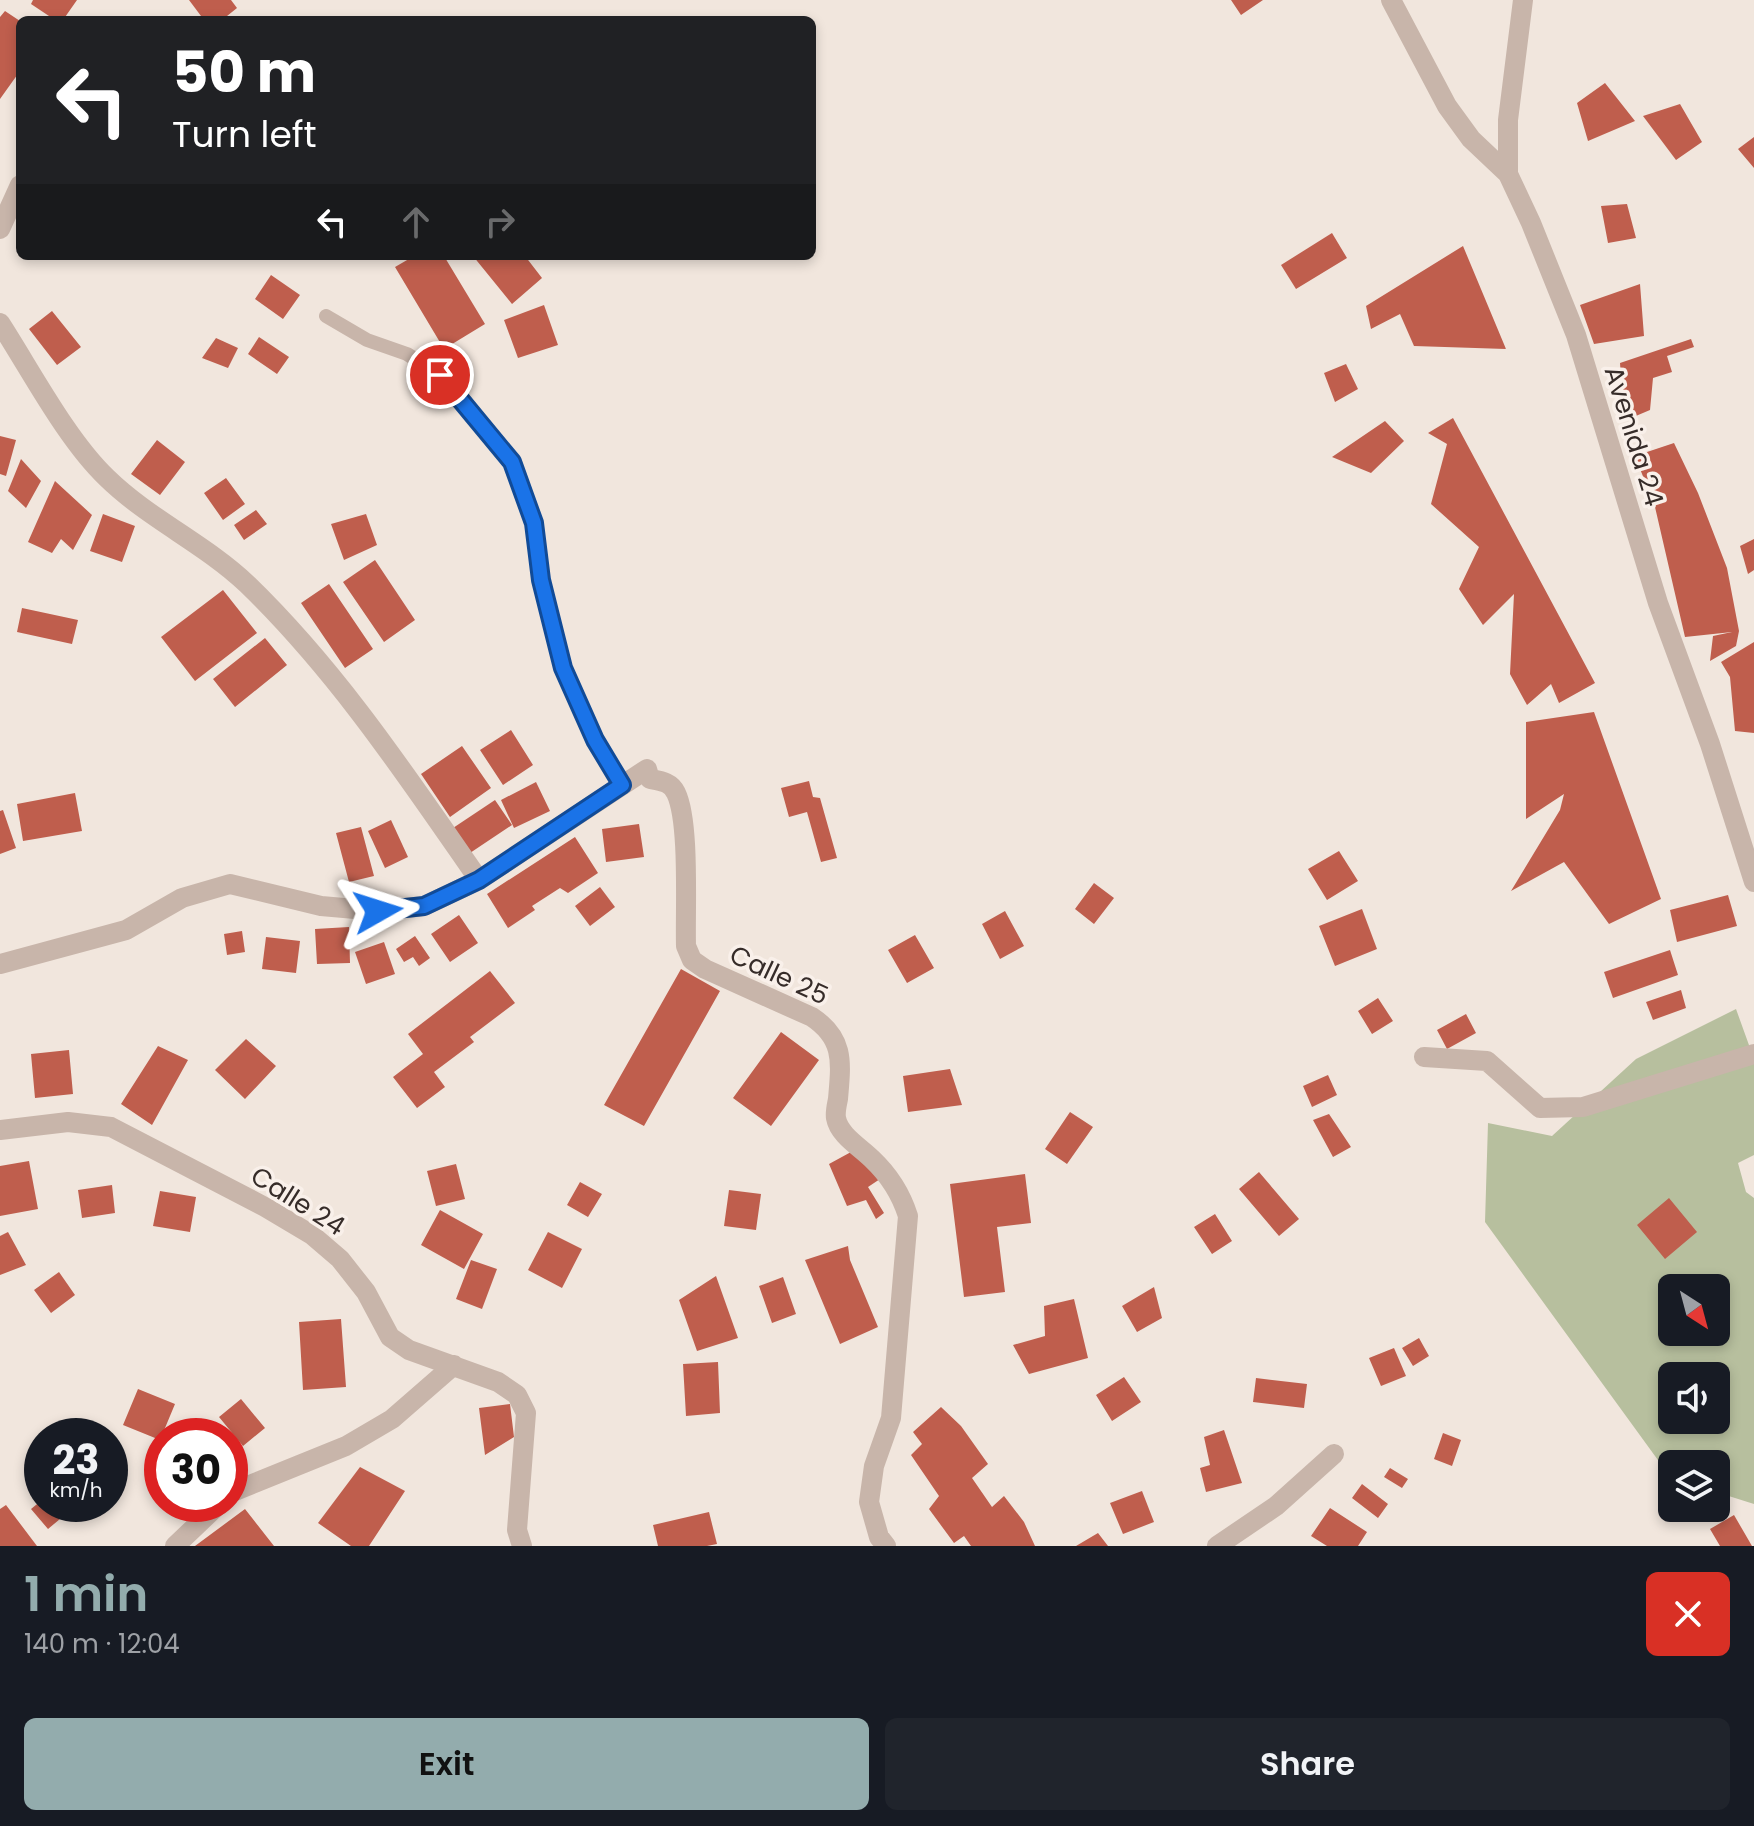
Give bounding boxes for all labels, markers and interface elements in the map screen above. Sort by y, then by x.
text: 50 m [172,33,316,112]
icon: left [40,48,144,152]
text: Turn left [172,109,317,160]
icon: left [310,200,354,244]
icon: ahead [394,200,438,244]
icon: right [478,200,522,244]
pin [406,341,474,409]
icon: arrive [418,353,462,397]
street label: Avenida 24 [1596,362,1672,510]
position arrow [336,869,420,953]
street label: Calle 25 [724,937,834,1013]
street label: Calle 24 [244,1158,352,1244]
north arrow [1658,1274,1730,1346]
map controls [1658,1274,1730,1522]
button: sound [1658,1362,1730,1434]
speed limit sign: 30 [144,1418,248,1522]
text: 23 [52,1432,100,1488]
button: layers [1658,1450,1730,1522]
text: km/h [49,1476,103,1504]
text: 1 min [24,1561,148,1628]
button: close [1646,1572,1730,1656]
text: 140 m · 12:04 [24,1626,180,1662]
button: Exit [24,1718,869,1810]
button: Share [885,1718,1730,1810]

